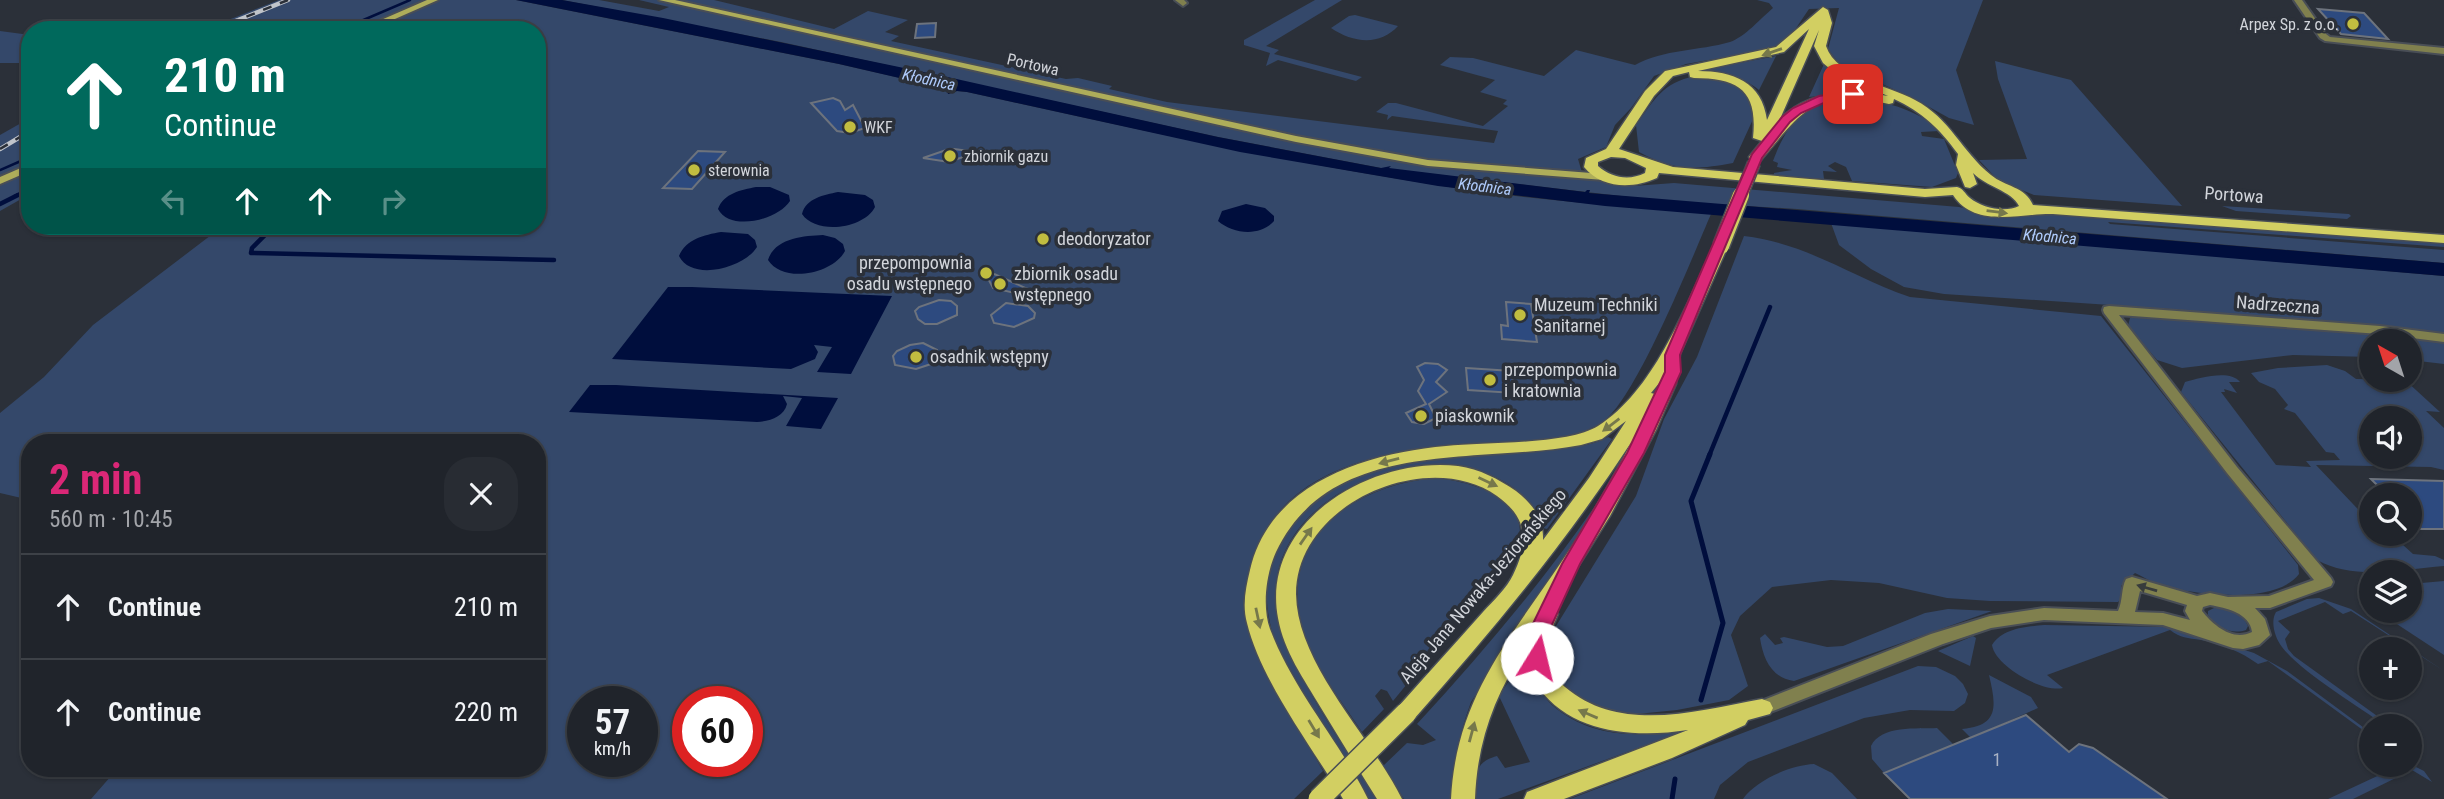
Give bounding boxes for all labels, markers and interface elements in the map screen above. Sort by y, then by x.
place label: Arpex Sp. z o.o. [2240,15,2339,34]
marker: Arpex Sp. z o.o. [2345,16,2361,32]
text: 210 m [164,47,286,104]
one-way arrow [1761,47,1782,58]
icon: ahead [49,49,140,140]
street label: Portowa [1005,49,1061,80]
pin [1823,64,1883,124]
water label: Kłodnica [901,65,957,94]
icon: arrive [1834,75,1872,113]
text: Continue [164,106,276,144]
place label: WKF [864,118,893,137]
marker: WKF [842,119,858,135]
place label: zbiornik gazu [964,147,1048,166]
marker: zbiornik gazu [942,148,958,164]
place label: sterownia [708,161,770,180]
marker: sterownia [686,162,702,178]
water label: Kłodnica [1457,174,1513,199]
icon: left [155,182,193,220]
icon: ahead [228,182,266,220]
icon: ahead [301,182,339,220]
icon: right [374,182,412,220]
street label: Portowa [2204,182,2264,207]
one-way arrow [1986,206,2008,217]
water label: Kłodnica [2022,225,2077,248]
place label: deodoryzator [1057,228,1151,249]
marker: deodoryzator [1035,231,1051,247]
place label: przepompownia osadu wstępnego [847,252,972,294]
place label: zbiornik osadu wstępnego [1014,263,1118,305]
marker: przepompownia osadu wstępnego [978,265,994,281]
marker: zbiornik osadu wstępnego [992,276,1008,292]
street label: Nadrzeczna [2235,291,2321,318]
place label: Muzeum Techniki Sanitarnej [1534,294,1658,336]
marker: Muzeum Techniki Sanitarnej [1512,307,1528,323]
north arrow [2359,329,2422,392]
map controls [2359,329,2422,777]
place label: osadnik wstępny [930,346,1049,367]
marker: osadnik wstępny [908,349,924,365]
place label: przepompownia i kratownia [1504,359,1617,401]
marker: przepompownia i kratownia [1482,372,1498,388]
place label: piaskownik [1435,405,1515,426]
button: sound [2359,406,2422,469]
marker: piaskownik [1413,408,1429,424]
one-way arrow [1602,417,1620,431]
text: 2 min [49,455,142,504]
one-way arrow [1378,456,1400,467]
button: close [444,457,518,531]
one-way arrow [1478,476,1498,488]
button: search [2359,483,2422,546]
street label: Aleja Jana Nowaka-Jeziorańskiego [1395,484,1570,687]
text: 560 m · 10:45 [49,506,173,533]
one-way arrow [1299,527,1313,545]
button: layers [2359,560,2422,623]
one-way arrow [2136,582,2158,593]
icon: ahead [49,588,87,626]
text: Continue [108,592,201,622]
text: 210 m [454,592,518,622]
one-way arrow [1252,607,1263,629]
position arrow [1500,621,1574,695]
button: + [2359,637,2422,700]
speed limit sign: 60 [672,686,763,777]
icon: ahead [49,693,87,731]
text: Continue [108,697,201,727]
text: 220 m [454,697,518,727]
text: 57 [595,702,630,743]
one-way arrow [1577,708,1598,719]
button: − [2359,714,2422,777]
one-way arrow [1307,720,1320,739]
one-way arrow [1467,720,1478,742]
text: km/h [594,738,631,759]
house number: 1 [1993,749,2001,770]

